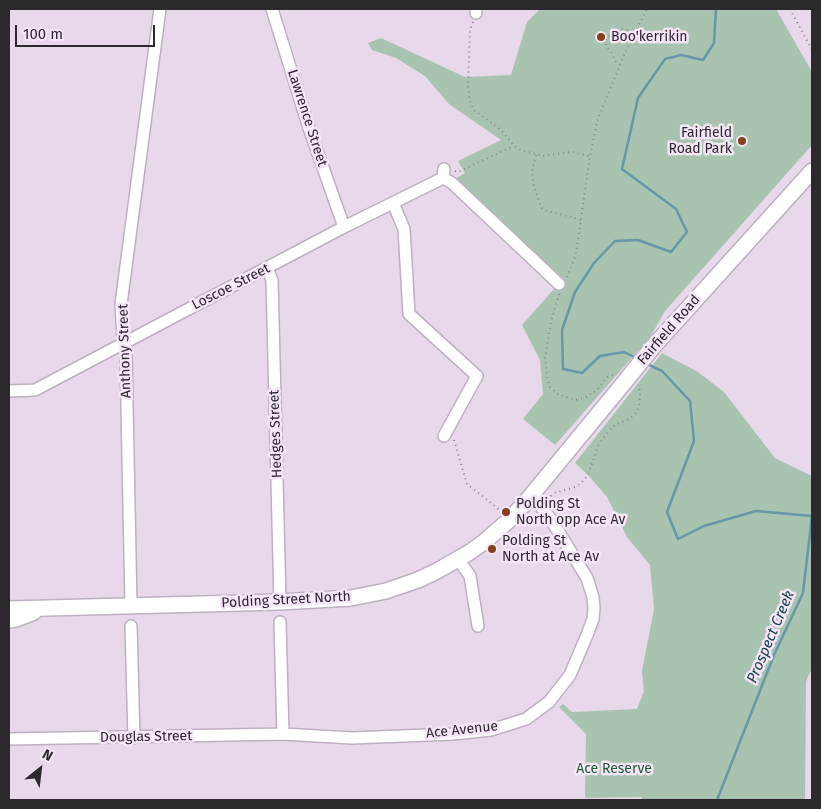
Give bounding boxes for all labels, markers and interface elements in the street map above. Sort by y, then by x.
scale bar [18,15,158,47]
text: 100 m [23,25,63,43]
place label: Boo'kerrikin [611,29,688,45]
marker: Boo'kerrikin [595,31,607,43]
street label: Lawrence Street [283,67,331,169]
place label: Fairfield Road Park [668,125,732,158]
marker: Fairfield Road Park [736,135,748,147]
street label: Loscoe Street [189,260,273,314]
street label: Fairfield Road [634,292,704,368]
street label: Anthony Street [115,304,135,398]
street label: Hedges Street [266,390,286,478]
place label: Polding St North opp Ace Av [516,496,625,528]
marker: Polding St North opp Ace Av [500,506,512,518]
place label: Polding St North at Ace Av [502,533,599,566]
marker: Polding St North at Ace Av [486,543,498,555]
street label: Polding Street North [221,588,351,612]
water label: Prospect Creek [743,588,799,686]
street label: Ace Avenue [425,718,499,742]
street label: Douglas Street [100,728,192,746]
north arrow [15,744,65,794]
text: N [39,746,56,765]
park label: Ace Reserve [576,761,652,777]

